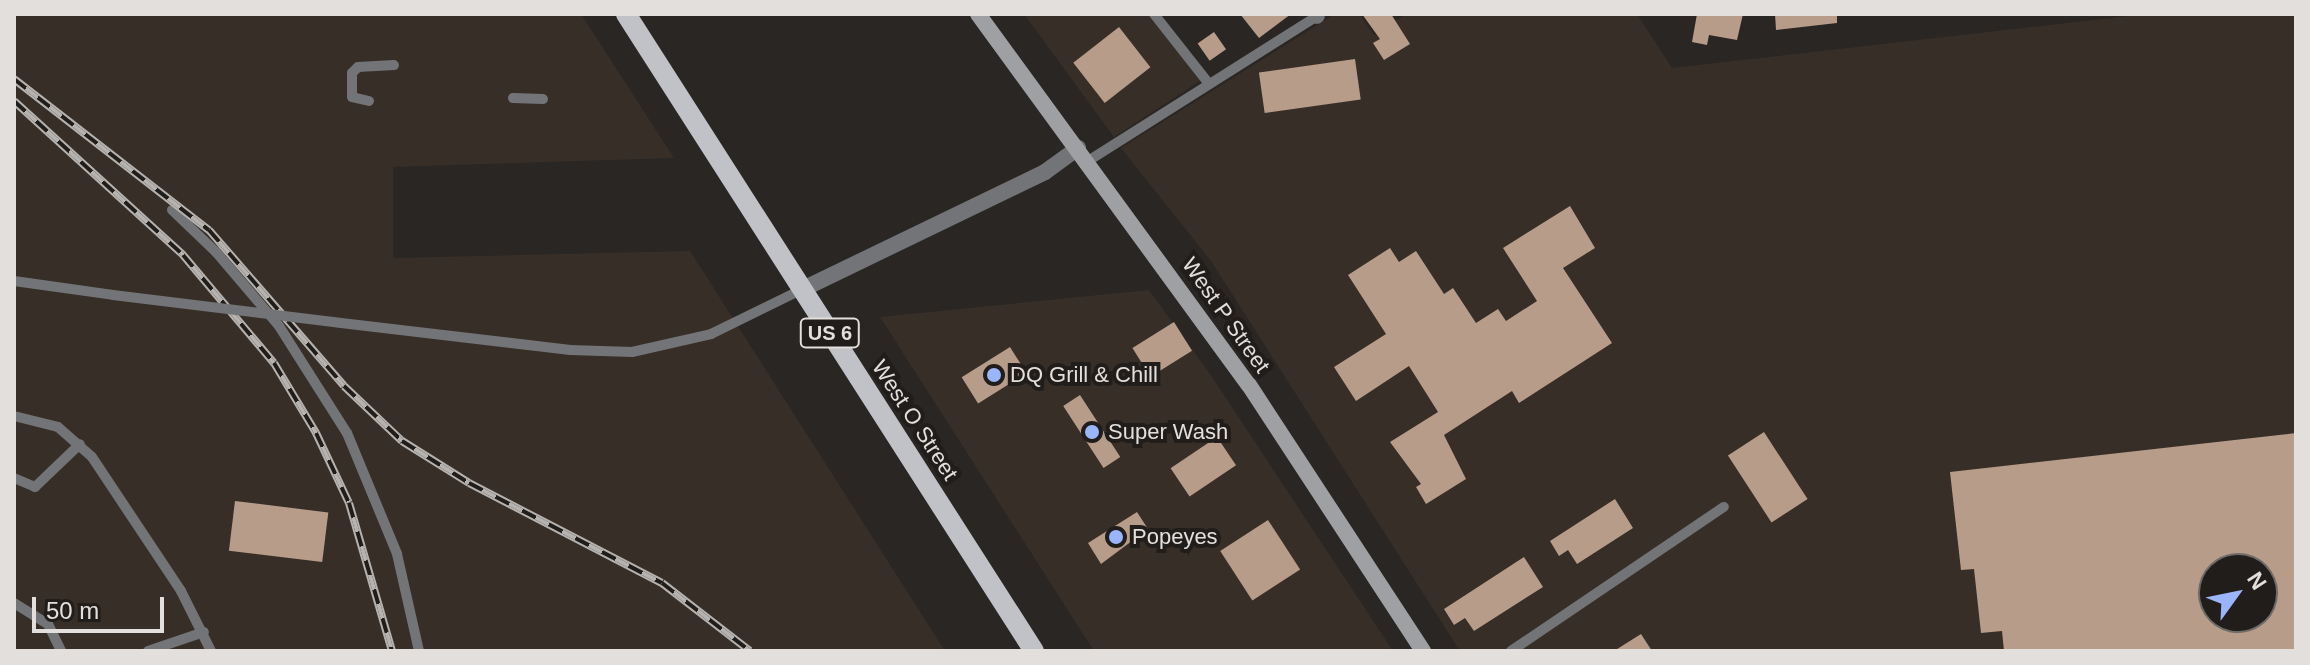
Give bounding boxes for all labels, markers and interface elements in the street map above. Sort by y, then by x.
street label: West P Street [1176,252,1276,378]
road number: US 6 [798,317,862,349]
street label: West O Street [866,355,964,485]
place label: DQ Grill & Chill [1010,362,1158,388]
marker: DQ Grill & Chill [985,366,1003,384]
place label: Super Wash [1108,419,1228,445]
marker: Super Wash [1083,423,1101,441]
place label: Popeyes [1132,524,1218,550]
marker: Popeyes [1107,528,1125,546]
north arrow [2198,553,2278,633]
text: N [2242,567,2272,594]
scale bar [36,581,168,631]
text: 50 m [46,597,99,624]

